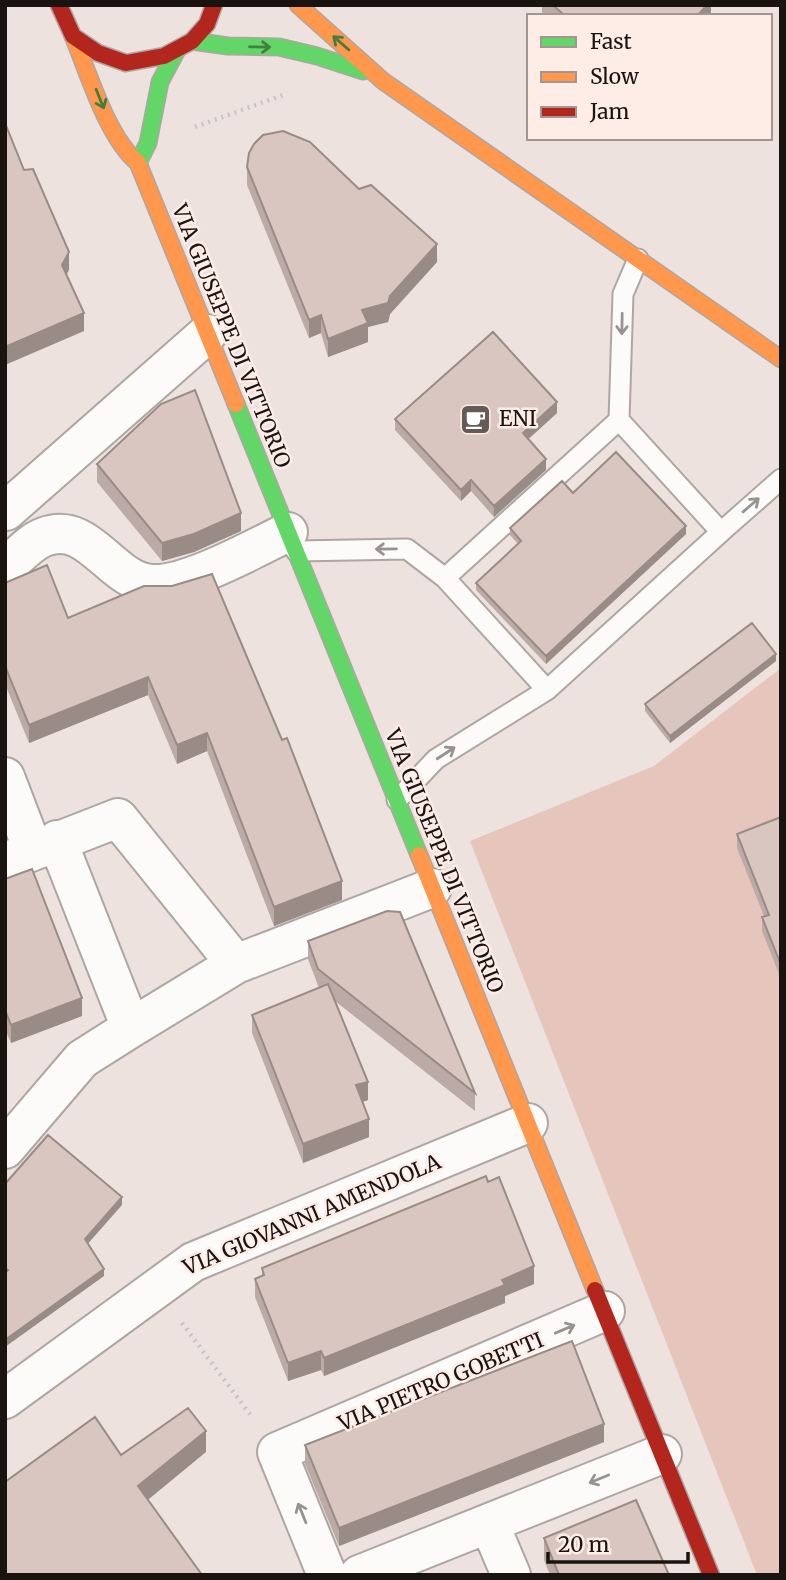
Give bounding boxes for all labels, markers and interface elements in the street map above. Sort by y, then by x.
legend [527,14,772,140]
text: Fast [590,28,632,55]
one-way arrow [332,35,350,51]
one-way arrow [248,40,271,54]
text: Slow [590,63,639,90]
one-way arrow [95,88,108,110]
text: Jam [589,98,629,125]
street label: VIA GIUSEPPE DI VITTORIO [166,199,297,472]
one-way arrow [615,312,628,335]
cafe icon: ENI [459,402,493,436]
place label: ENI [499,405,537,432]
one-way arrow [742,497,760,513]
one-way arrow [375,543,398,556]
street label: VIA GIUSEPPE DI VITTORIO [379,724,510,997]
one-way arrow [435,745,455,759]
street label: VIA GIOVANNI AMENDOLA [178,1148,445,1282]
one-way arrow [553,1321,575,1334]
street label: VIA PIETRO GOBETTI [333,1326,548,1437]
one-way arrow [588,1473,610,1486]
one-way arrow [294,1503,307,1525]
scale bar [548,1520,688,1564]
text: 20 m [558,1531,610,1558]

